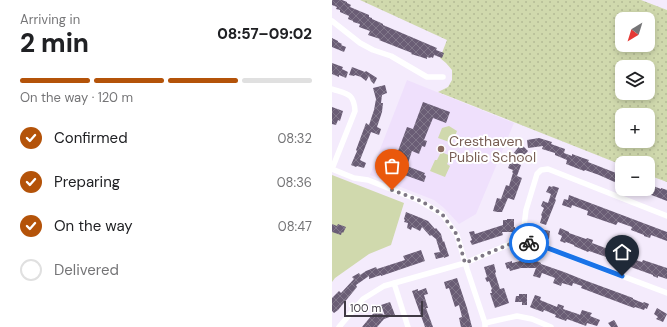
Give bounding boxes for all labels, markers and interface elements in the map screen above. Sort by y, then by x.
text: Arriving in [20,11,80,28]
north arrow [615,12,655,52]
map controls [615,12,655,196]
text: 08:57–09:02 [217,24,312,44]
text: 2 min [20,26,89,60]
button: layers [615,60,655,100]
text: On the way · 120 m [20,89,133,106]
button: + [615,108,655,148]
icon: check [20,127,42,149]
text: Confirmed [54,128,128,148]
text: 08:32 [277,130,312,147]
place label: Cresthaven Public School [449,132,536,166]
marker: Cresthaven Public School [436,144,446,154]
pin [375,149,409,190]
icon: bag [381,155,403,177]
button: − [615,156,655,196]
icon: check [20,171,42,193]
text: Preparing [54,172,120,192]
text: 08:36 [277,174,312,191]
icon: check [20,215,42,237]
text: On the way [54,216,133,236]
text: 08:47 [278,218,312,235]
courier [509,223,549,263]
icon: bike [518,232,540,254]
pin [605,235,639,276]
icon: home [611,241,633,263]
text: Delivered [54,260,119,280]
scale bar [344,299,423,318]
text: 100 m [350,301,381,315]

